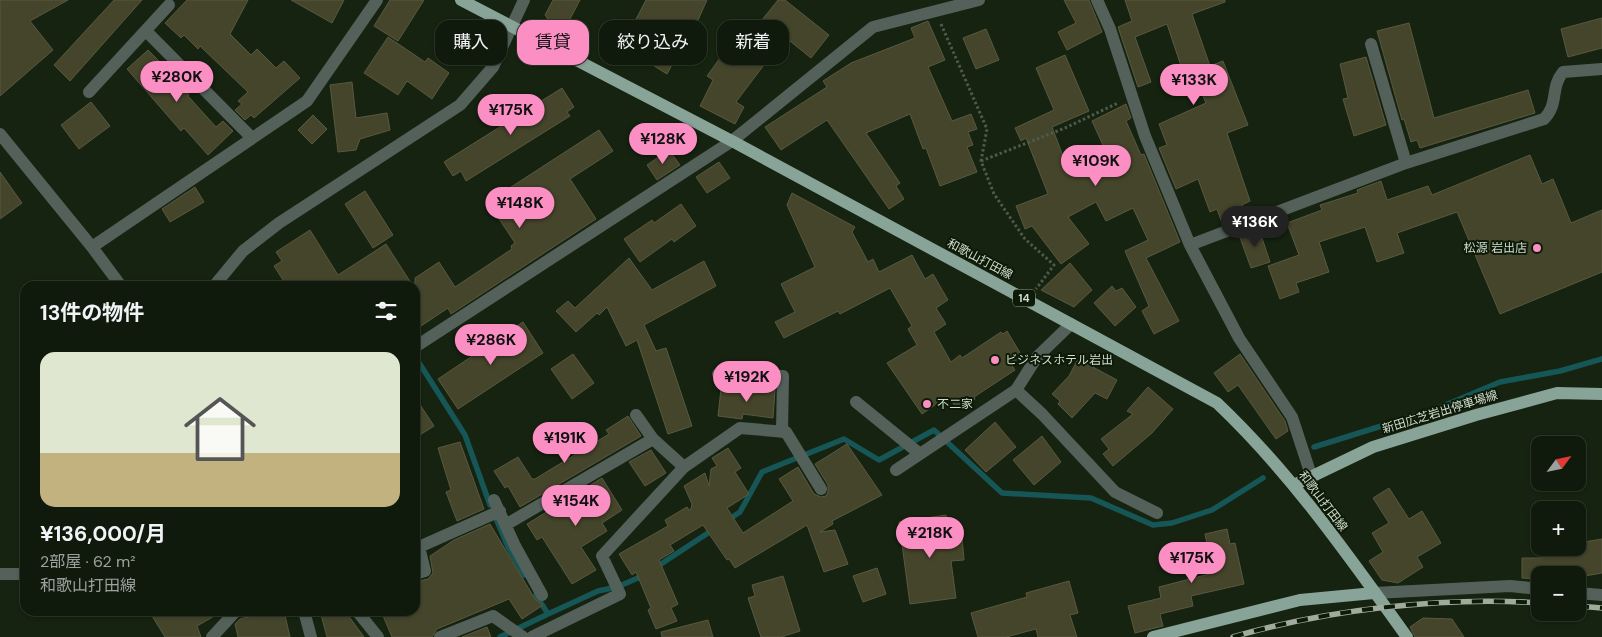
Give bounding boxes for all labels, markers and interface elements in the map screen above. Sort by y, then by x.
chip: 購入 [435,20,507,65]
chip: 賃貸 [517,20,589,65]
chip: 絞り込み [599,20,707,65]
chip: 新着 [717,20,789,65]
pin: ¥280K [142,61,212,103]
pin: ¥133K [1159,64,1229,106]
text: ¥280K [151,66,203,87]
text: ¥133K [1171,69,1217,90]
pin: ¥175K [476,94,546,136]
text: ¥175K [489,99,533,120]
pin: ¥128K [628,122,698,165]
text: ¥128K [640,128,686,149]
pin: ¥109K [1061,144,1131,187]
text: ¥109K [1072,150,1120,171]
pin: ¥148K [485,186,555,229]
text: ¥148K [496,192,544,213]
pin: ¥136K [1220,206,1290,248]
text: ¥136K [1232,211,1278,232]
street label: 和歌山打田線 [944,235,1016,283]
place label: 松源 岩出店 [1464,240,1527,256]
marker: 松源 岩出店 [1531,242,1543,254]
road number: 14 [1013,290,1035,306]
icon: filters [372,297,400,325]
text: 13件の物件 [40,299,144,327]
pin: ¥286K [456,324,526,366]
text: ¥286K [466,329,516,350]
place label: ビジネスホテル岩出 [1005,352,1113,368]
marker: ビジネスホテル岩出 [989,354,1001,366]
pin: ¥192K [712,360,782,403]
text: ¥192K [724,366,770,387]
icon: home [175,384,265,474]
street label: 新田広芝岩出停車場線 [1380,387,1500,437]
place label: 不二家 [937,396,973,412]
marker: 不二家 [921,398,933,410]
pin: ¥191K [530,422,600,464]
text: ¥191K [544,427,586,448]
north arrow [1531,436,1586,491]
map controls [1531,436,1586,621]
street label: 和歌山打田線 [1295,467,1351,535]
pin: ¥154K [541,484,611,527]
text: ¥154K [552,490,600,511]
button: + [1531,501,1586,556]
pin: ¥218K [895,516,965,559]
text: ¥136,000/月 [40,520,166,548]
text: ¥218K [907,522,953,543]
pin: ¥175K [1157,542,1227,584]
text: ¥175K [1170,547,1214,568]
text: 2部屋 · 62 m² [40,551,136,572]
button: − [1531,566,1586,621]
text: 和歌山打田線 [40,575,136,596]

